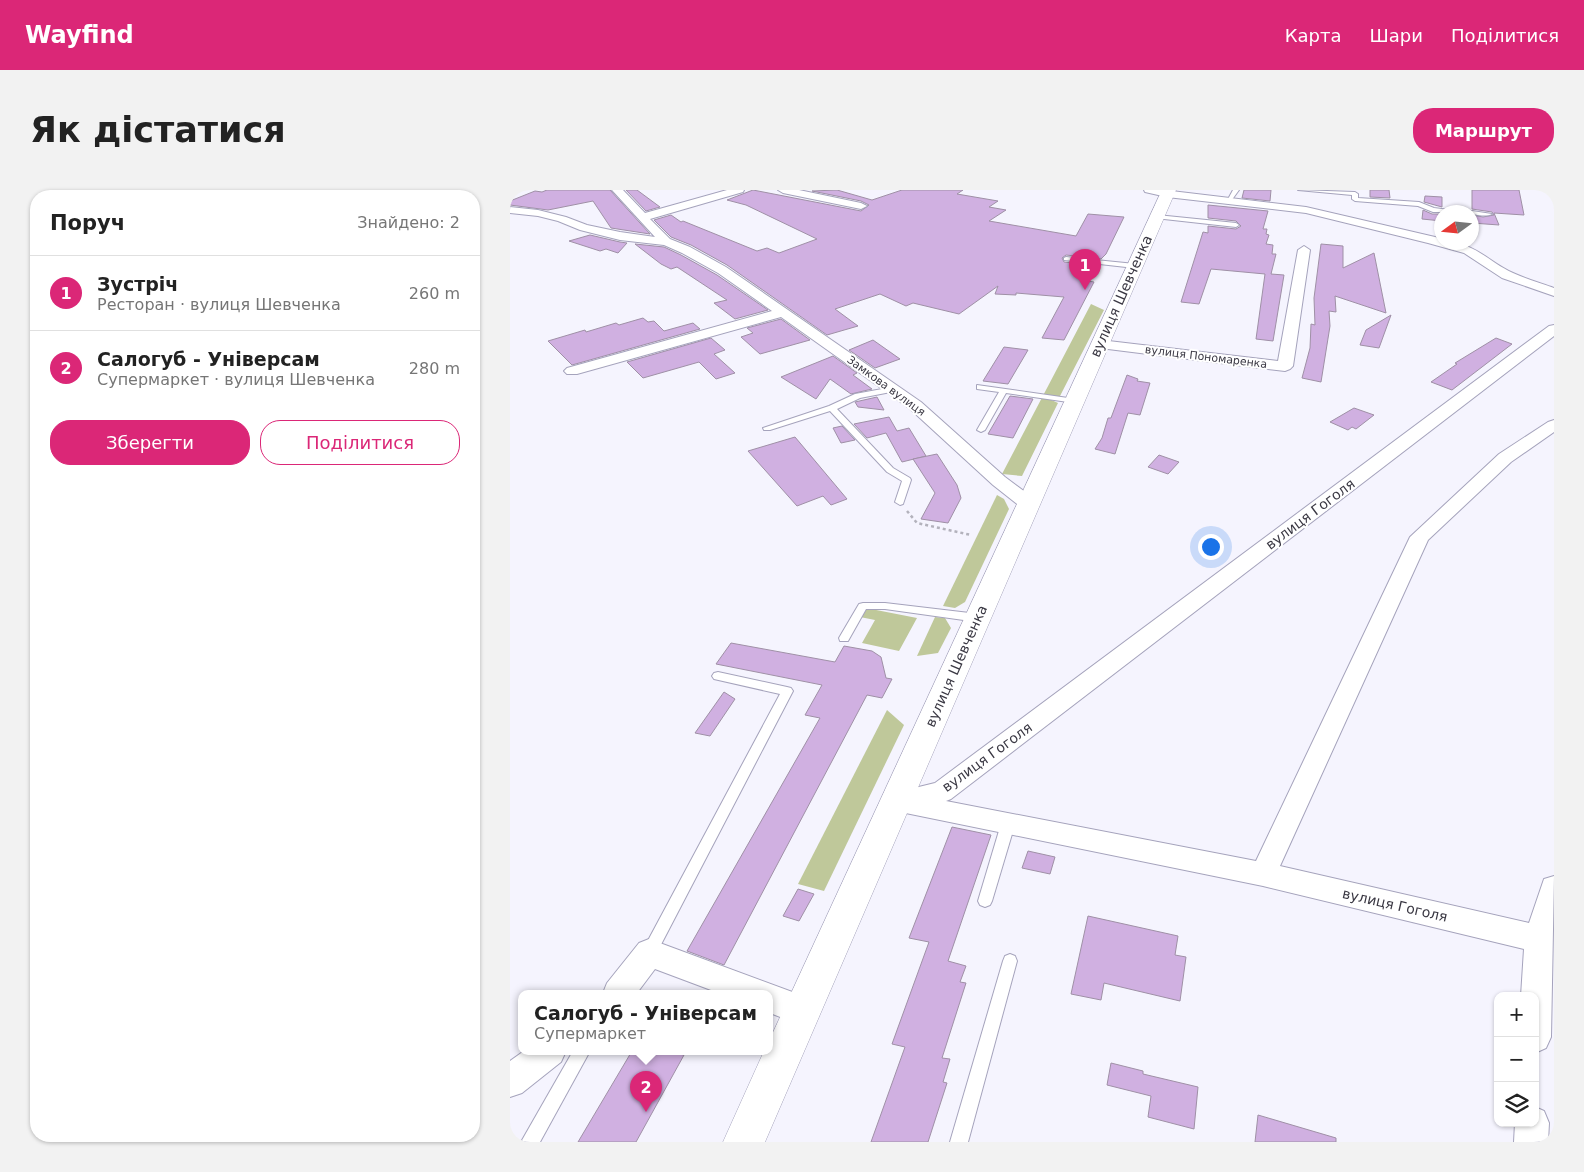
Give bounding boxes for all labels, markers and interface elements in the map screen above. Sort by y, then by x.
text: Wayfind [25,21,134,49]
text: Карта [1285,25,1341,46]
text: Шари [1369,25,1423,46]
text: Поділитися [1451,25,1559,46]
button: Маршрут [1413,108,1554,153]
text: Як дістатися [30,110,286,150]
north arrow [1434,205,1479,250]
text: Поруч [50,211,125,235]
text: Знайдено: 2 [357,213,460,232]
street label: вулиця Шевченка [1087,232,1155,360]
pin: 1 [1069,249,1101,290]
text: Зустріч [97,273,178,295]
text: 1 [60,284,72,303]
text: 260 m [409,284,460,303]
text: Ресторан · вулиця Шевченка [97,295,341,314]
street label: вулиця Пономаренка [1144,343,1268,371]
text: Салогуб - Універсам [97,348,320,370]
street label: Замкова вулиця [844,353,928,419]
text: 2 [60,359,72,378]
text: 280 m [409,359,460,378]
text: Супермаркет · вулиця Шевченка [97,370,375,389]
button: Зберегти [50,420,250,465]
button: Поділитися [260,420,460,465]
street label: вулиця Гоголя [1262,475,1358,553]
your location [1198,534,1224,560]
street label: вулиця Шевченка [922,602,990,730]
street label: вулиця Гоголя [939,719,1035,795]
street label: вулиця Гоголя [1341,885,1449,925]
popup [518,990,773,1055]
map controls [1494,992,1539,1127]
button: + [1494,992,1539,1037]
text: Салогуб - Універсам [534,1002,757,1024]
text: Супермаркет [534,1024,646,1043]
button: − [1494,1037,1539,1082]
pin: 2 [630,1071,662,1112]
button: layers [1494,1082,1539,1127]

